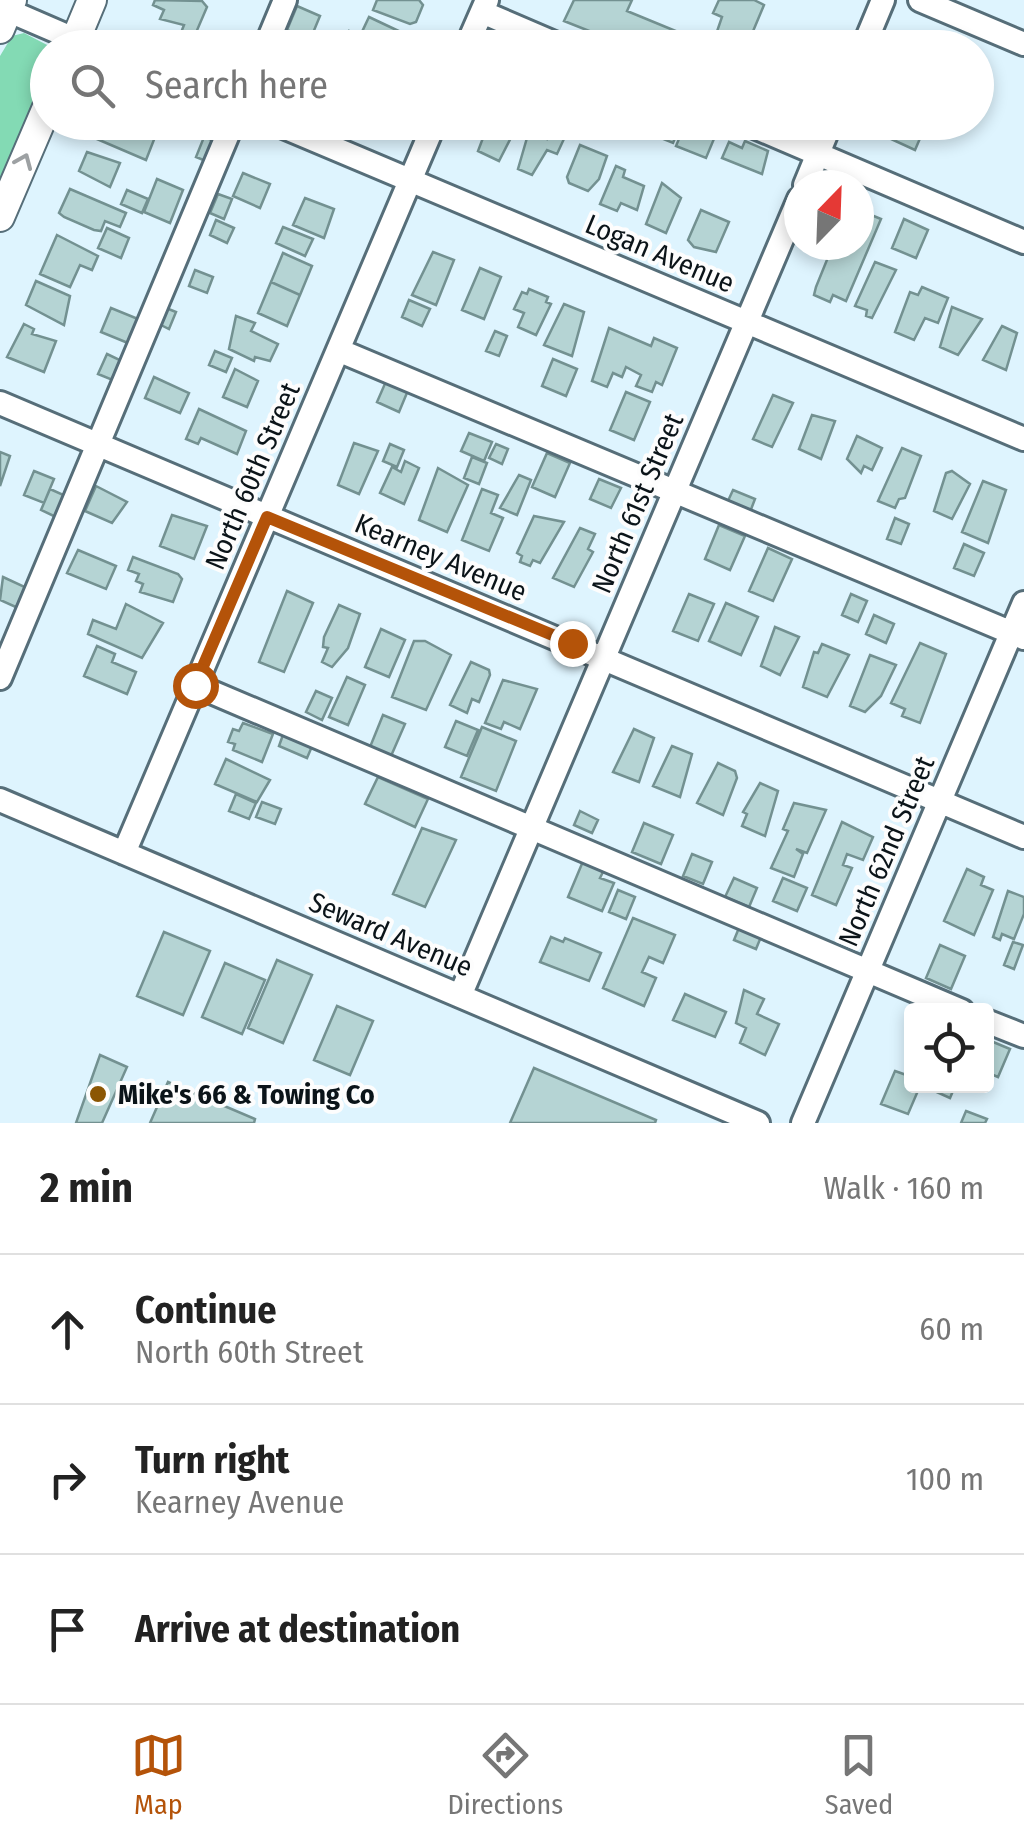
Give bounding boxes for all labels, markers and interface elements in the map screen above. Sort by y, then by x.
search box [30,30,994,140]
icon: search [65,58,120,113]
text: Search here [145,62,328,108]
one-way arrow [12,153,32,171]
north arrow [784,170,874,260]
street label: Logan Avenue [580,207,739,300]
street label: North 60th Street [198,377,307,575]
street label: North 61st Street [585,408,691,598]
street label: Kearney Avenue [350,506,532,608]
route end [550,621,596,667]
route start [173,663,219,709]
street label: North 62nd Street [832,750,942,951]
street label: Seward Avenue [304,885,477,984]
map controls [904,1003,994,1093]
button: locate [904,1003,994,1093]
place label: Mike's 66 & Towing Co [118,1078,375,1111]
marker: Mike's 66 & Towing Co [87,1083,109,1105]
text: 2 min [40,1163,133,1213]
text: Walk · 160 m [823,1169,984,1207]
text: Continue [135,1287,276,1333]
icon: ahead [40,1302,95,1357]
text: 60 m [919,1310,984,1348]
text: North 60th Street [135,1333,363,1371]
text: Turn right [135,1437,289,1483]
icon: right [40,1452,95,1507]
text: 100 m [906,1460,984,1498]
text: Kearney Avenue [135,1483,344,1521]
icon: arrive [40,1602,95,1657]
text: Arrive at destination [135,1606,460,1652]
tab: Map [131,1728,186,1821]
tab: Directions [447,1728,563,1821]
tab: Saved [825,1728,893,1821]

